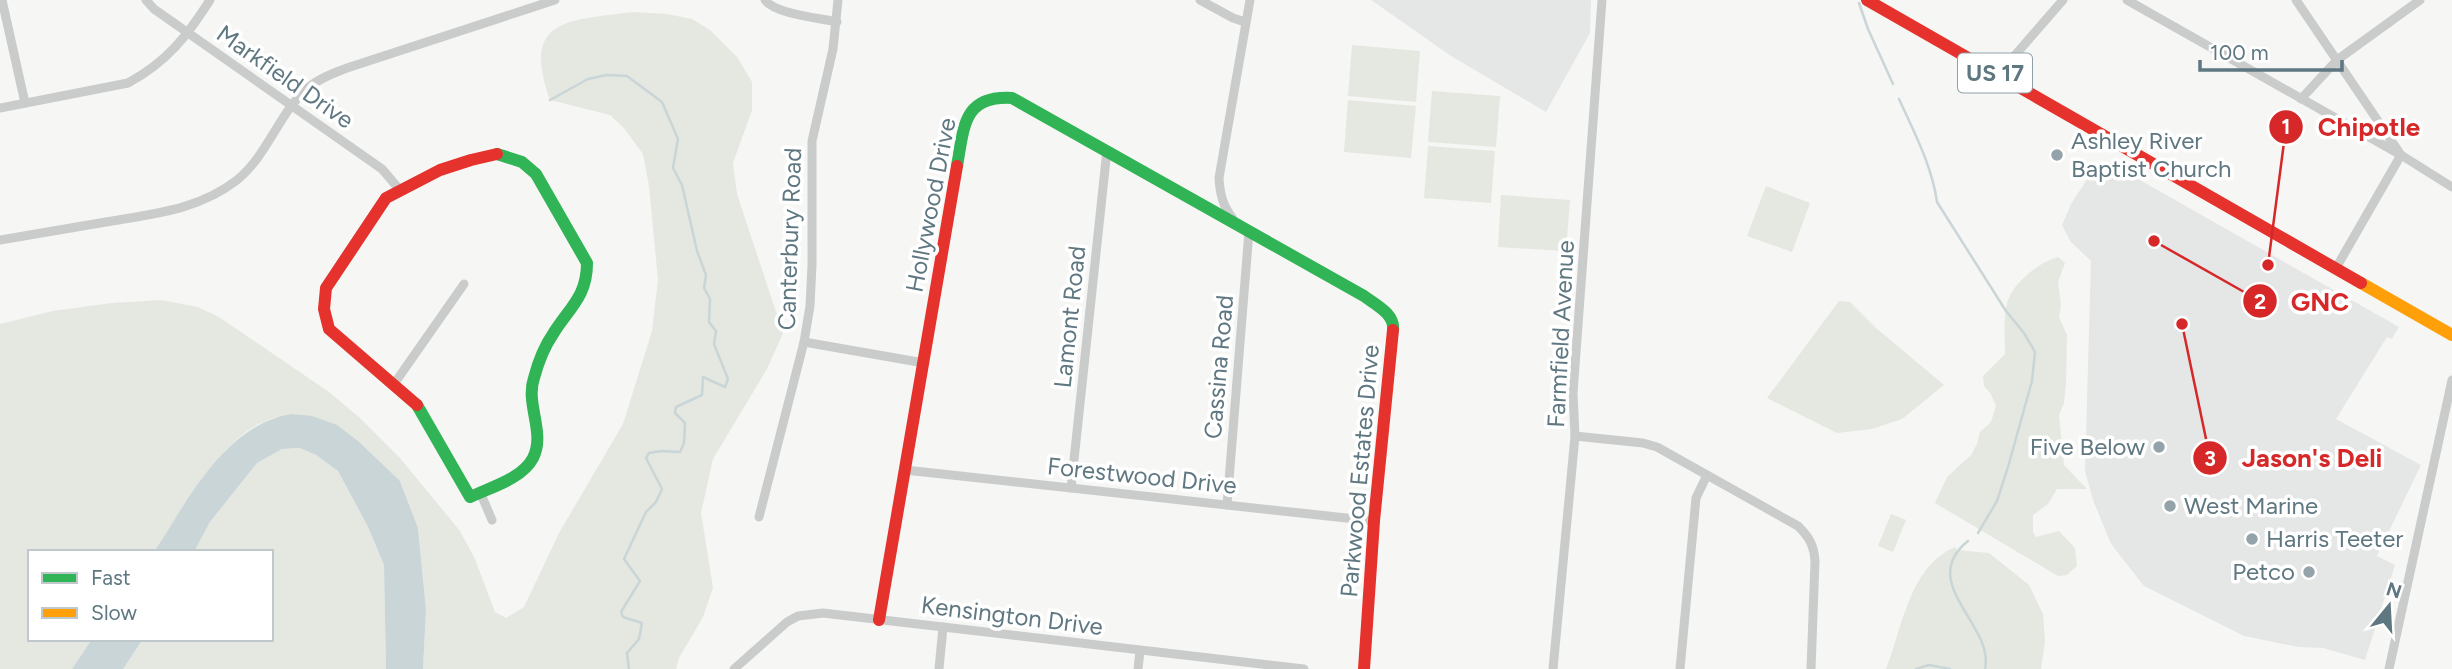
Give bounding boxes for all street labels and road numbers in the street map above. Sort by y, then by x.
street label: Markfield Drive [211,19,359,135]
road number: US 17 [1958,54,2032,92]
street label: Hollywood Drive [899,115,962,295]
street label: Canterbury Road [772,147,807,331]
street label: Farmfield Avenue [1541,240,1580,428]
street label: Lamont Road [1048,244,1091,389]
street label: Cassina Road [1198,294,1239,440]
street label: Parkwood Estates Drive [1334,343,1385,598]
street label: Forestwood Drive [1046,451,1238,500]
street label: Kensington Drive [920,590,1105,641]

